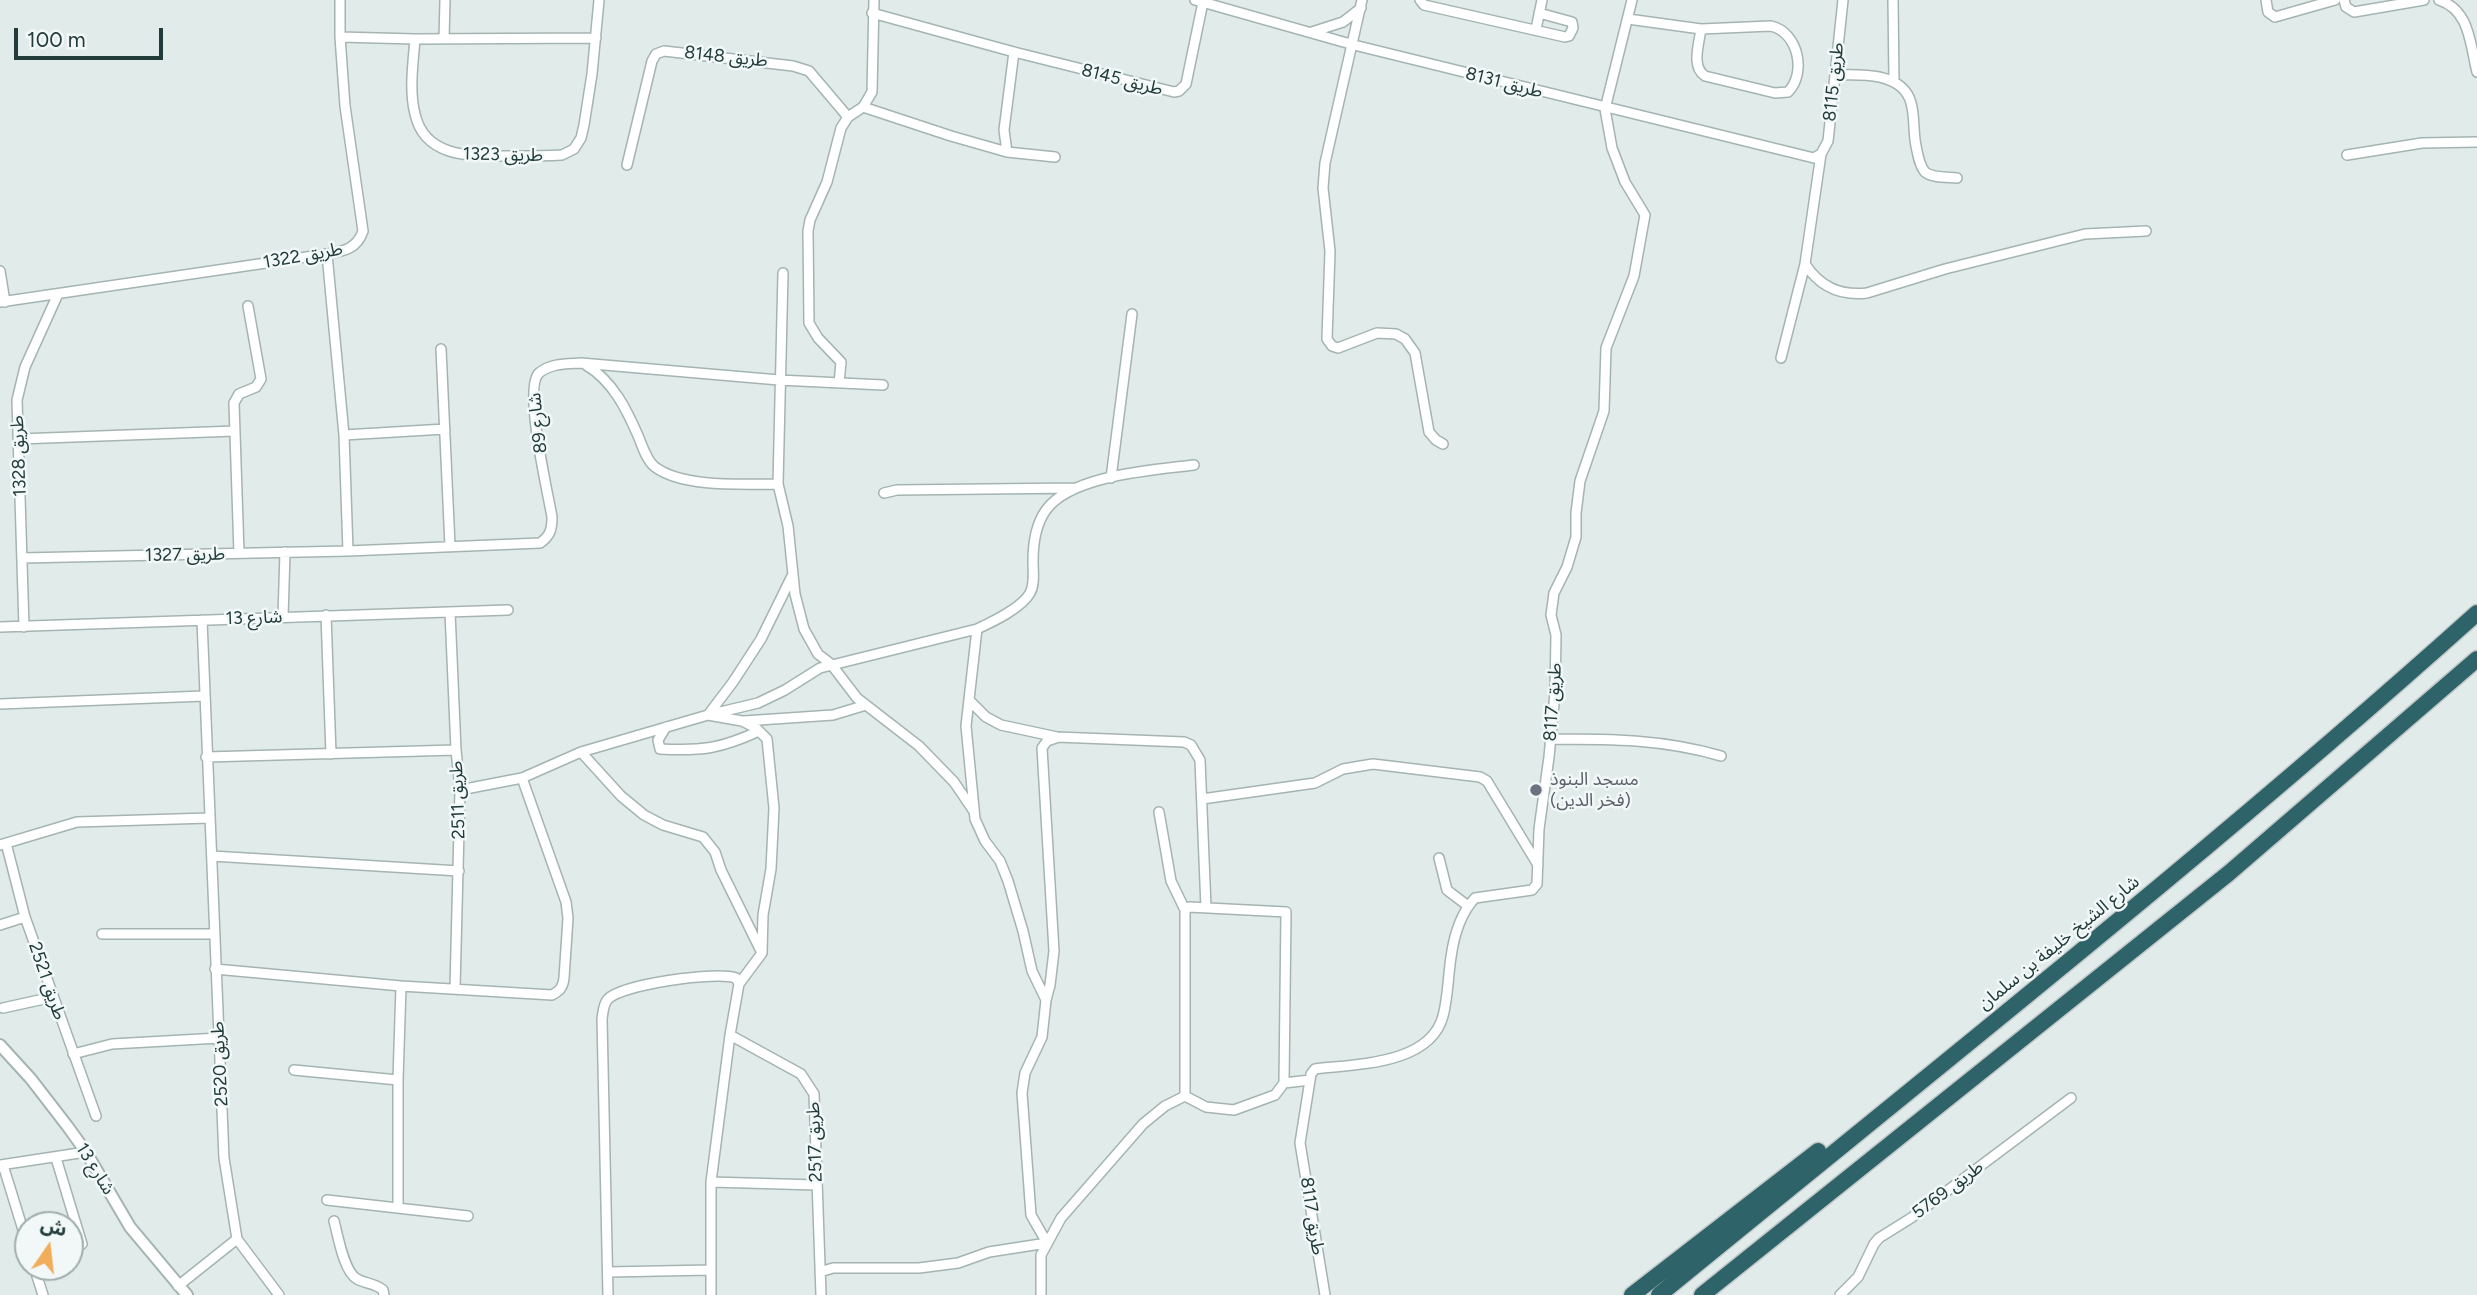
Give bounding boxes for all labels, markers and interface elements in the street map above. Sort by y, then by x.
scale bar [18,14,166,58]
text: 100 m [27,27,86,52]
street label: طريق 8115 [1819,41,1849,123]
street label: طريق 8148 [683,42,769,72]
street label: طريق 8145 [1079,59,1165,101]
street label: طريق 8131 [1463,63,1545,103]
street label: طريق 1323 [463,144,543,166]
street label: طريق 1322 [261,238,345,274]
street label: شارع 89 [524,392,552,454]
street label: طريق 1328 [7,415,31,497]
street label: طريق 1327 [145,544,225,566]
street label: شارع 13 [225,606,283,630]
street label: طريق 8117 [1539,662,1567,742]
street label: طريق 2511 [446,760,470,840]
place label: مسجد البنوذ (فخر الدين) [1550,769,1639,812]
marker: مسجد البنوذ (فخر الدين) [1528,782,1544,798]
street label: شارع الشيخ خليفة بن سلمان [1974,871,2144,1015]
street label: طريق 2521 [24,939,70,1023]
street label: طريق 2520 [207,1021,233,1107]
street label: طريق 2517 [803,1101,827,1183]
street label: شارع 13 [71,1139,119,1199]
street label: طريق 5769 [1908,1156,1988,1224]
street label: طريق 8117 [1295,1175,1329,1257]
north arrow [14,1211,84,1281]
text: ش [38,1213,69,1241]

